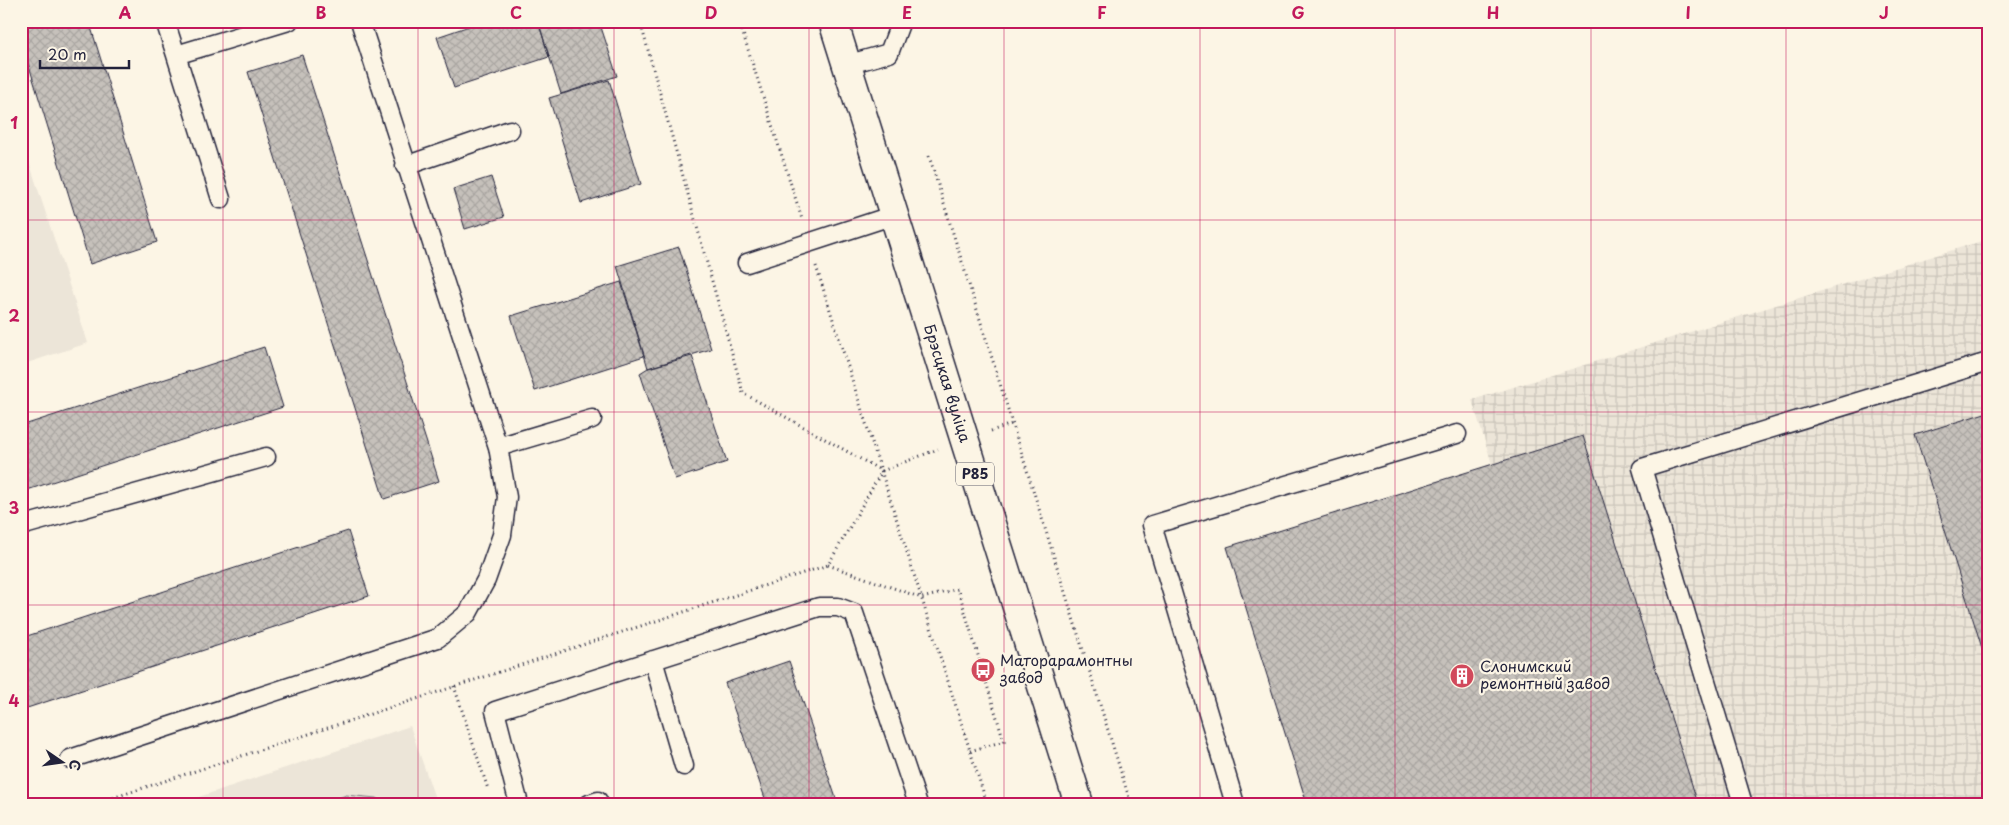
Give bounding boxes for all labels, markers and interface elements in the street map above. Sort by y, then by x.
text: A [119,0,132,24]
text: B [316,0,327,24]
text: C [510,0,522,24]
text: D [705,0,717,24]
text: E [902,0,912,24]
text: F [1097,0,1107,24]
text: G [1291,0,1305,24]
text: H [1487,0,1499,24]
text: I [1685,0,1691,24]
text: J [1879,0,1889,24]
scale bar [40,38,129,70]
text: 20 m [48,42,87,65]
text: 1 [10,110,18,134]
text: 2 [8,303,20,327]
street label: Брэсцкая вуліца [919,321,978,446]
road number: Р85 [956,462,994,486]
text: 3 [9,495,19,519]
place label: Маторарамонтны завод [999,648,1133,688]
place label: Слонимский ремонтный завод [1480,654,1610,694]
bus stop icon: Маторарамонтны завод [970,657,996,683]
building icon: Слонимский ремонтный завод [1449,663,1475,689]
text: 4 [9,688,20,712]
north arrow [38,738,88,788]
text: С [64,758,87,773]

